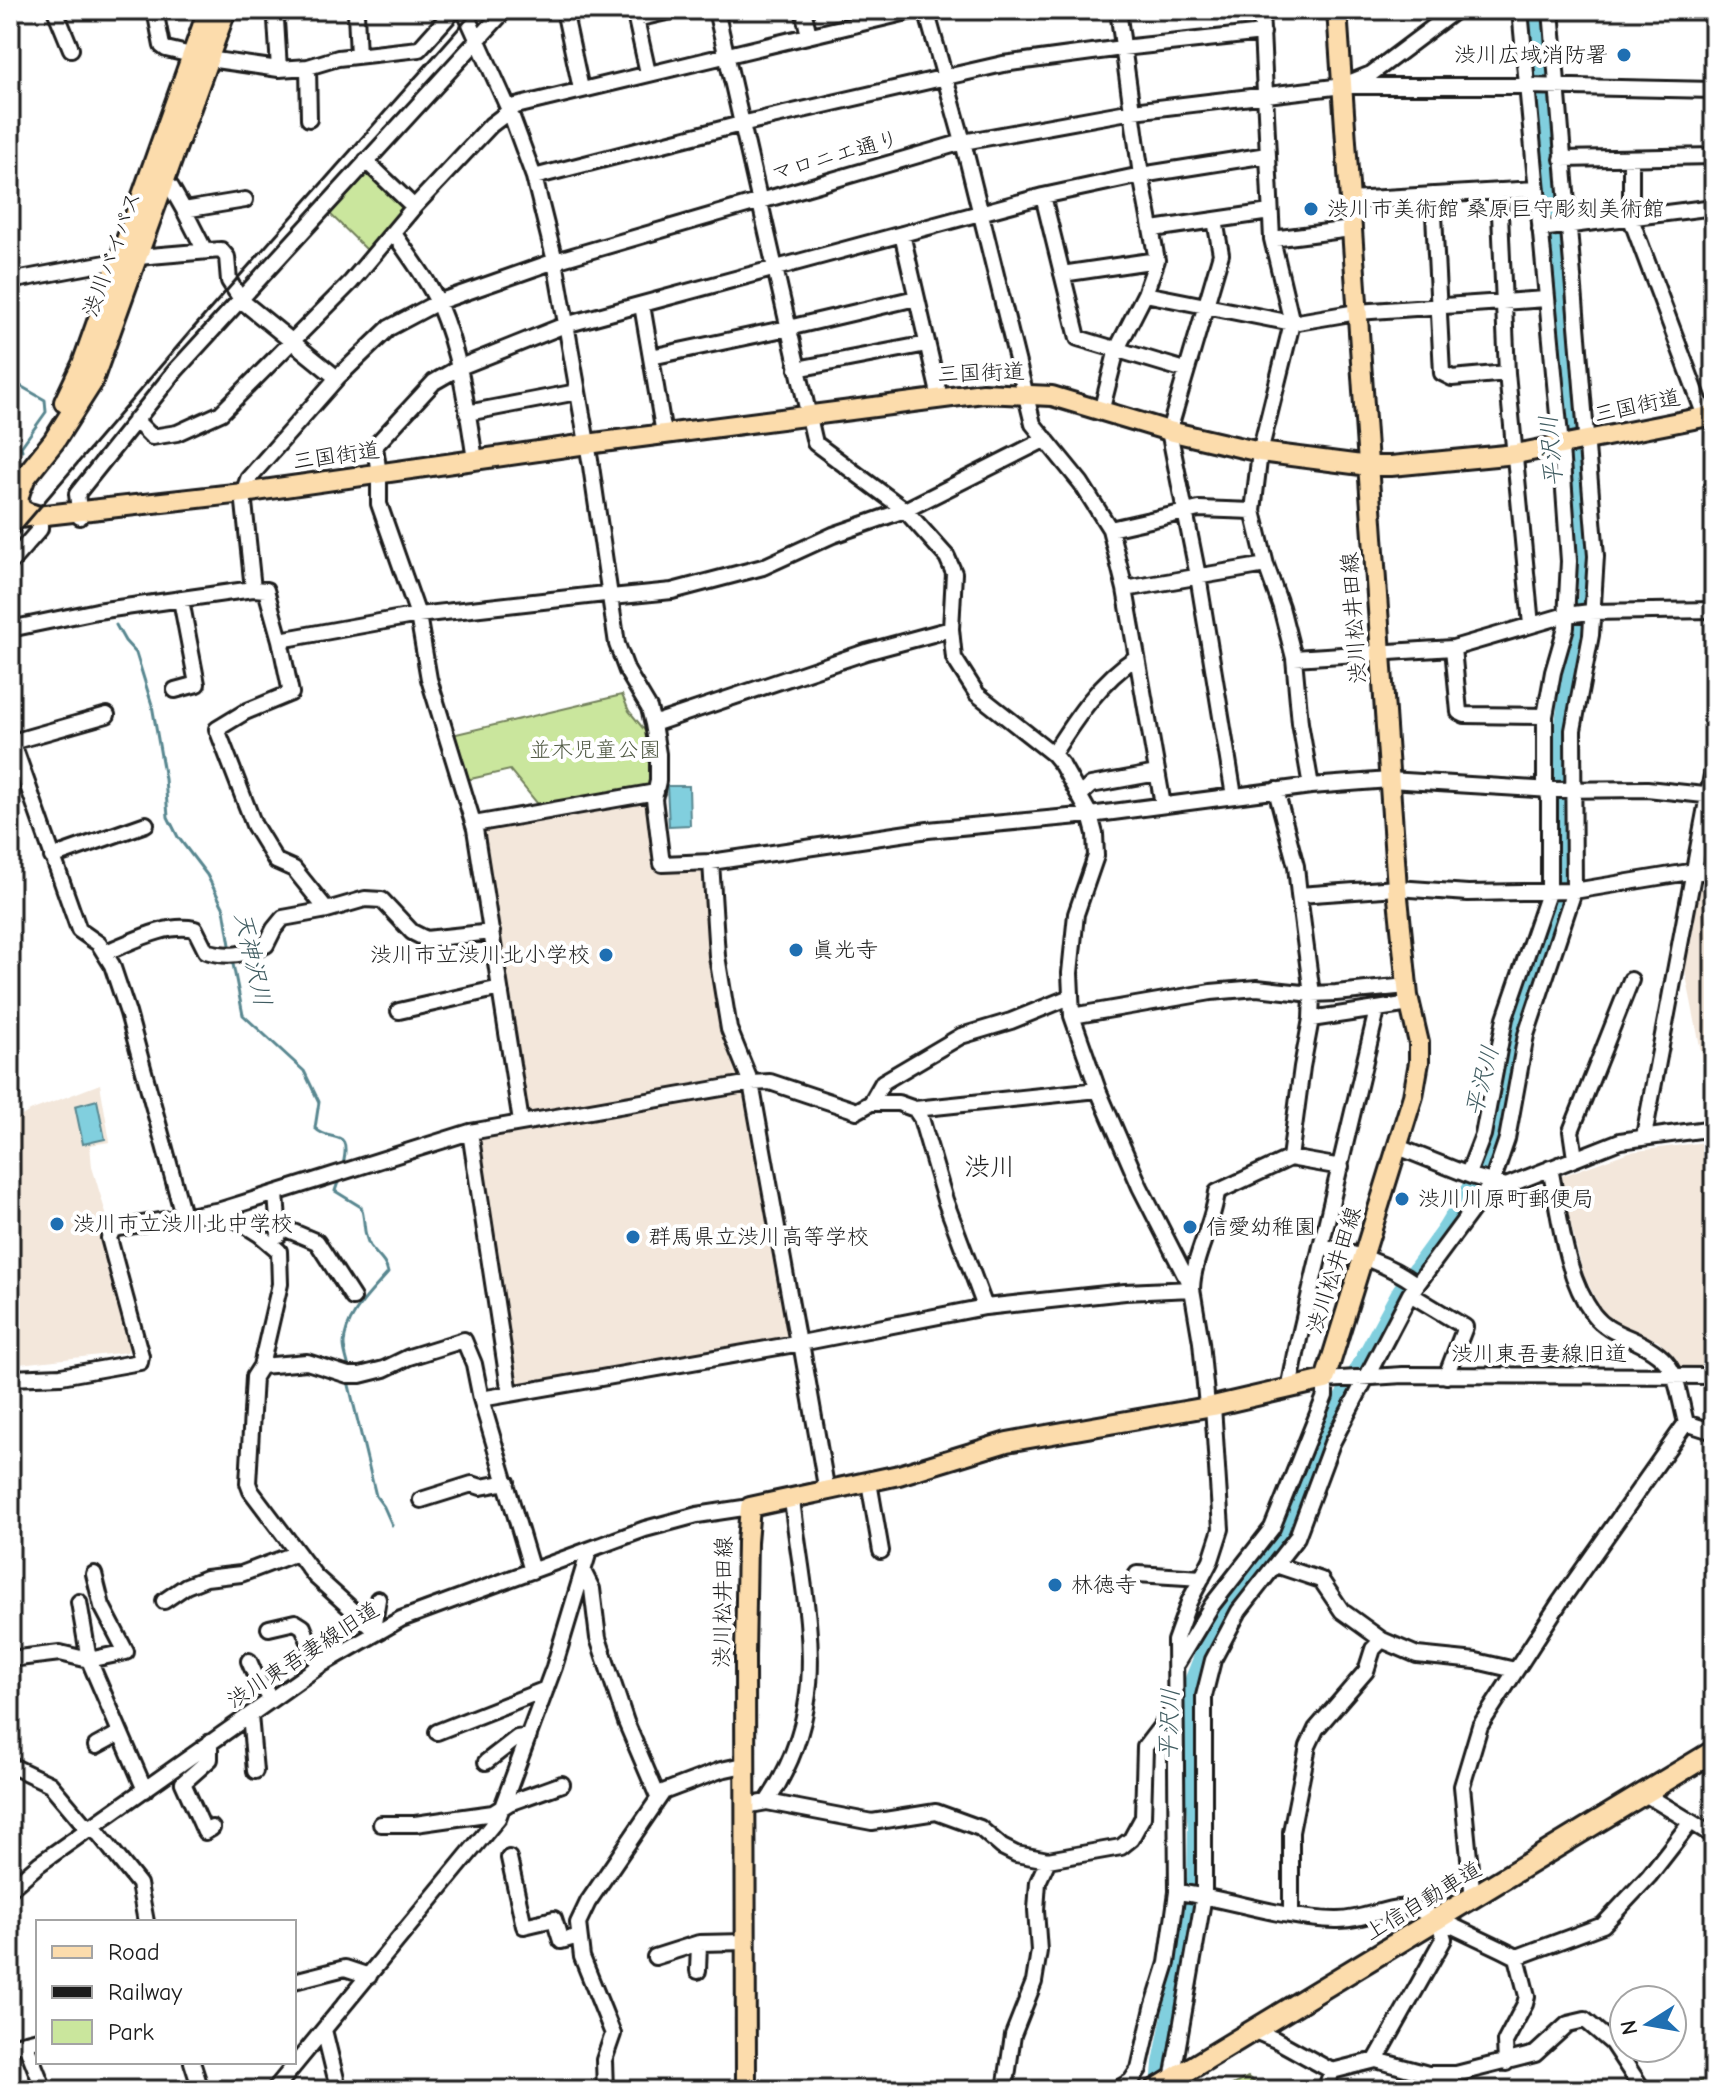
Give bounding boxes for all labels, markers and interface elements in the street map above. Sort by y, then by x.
place label: 渋川広域消防署 [1454,42,1608,68]
marker: 渋川広域消防署 [1615,46,1633,64]
street label: マロニエ通り [768,125,902,187]
street label: 渋川バイパス [77,188,147,320]
place label: 渋川市美術館 桑原巨守彫刻美術館 [1327,196,1664,222]
marker: 渋川市美術館 桑原巨守彫刻美術館 [1302,200,1320,218]
street label: 三国街道 [937,358,1025,388]
street label: 三国街道 [1591,384,1683,428]
water label: 平沢川 [1534,414,1568,488]
street label: 三国街道 [291,437,381,475]
street label: 渋川松井田線 [1336,551,1372,685]
park label: 並木児童公園 [529,737,661,763]
water label: 天神沢川 [229,909,277,1009]
place label: 眞光寺 [812,937,878,963]
marker: 眞光寺 [787,941,805,959]
place label: 渋川市立渋川北小学校 [370,942,590,968]
marker: 渋川市立渋川北小学校 [597,946,615,964]
water label: 平沢川 [1460,1043,1504,1119]
district label: 渋川 [964,1152,1016,1182]
place label: 渋川川原町郵便局 [1418,1186,1594,1212]
marker: 渋川川原町郵便局 [1393,1190,1411,1208]
street label: 渋川松井田線 [1301,1203,1367,1337]
place label: 渋川市立渋川北中学校 [73,1211,293,1237]
place label: 信愛幼稚園 [1206,1214,1316,1240]
marker: 渋川市立渋川北中学校 [48,1215,66,1233]
marker: 信愛幼稚園 [1181,1218,1199,1236]
place label: 群馬県立渋川高等学校 [649,1224,869,1250]
marker: 群馬県立渋川高等学校 [624,1228,642,1246]
street label: 渋川東吾妻線旧道 [1451,1341,1627,1367]
street label: 渋川松井田線 [709,1536,737,1668]
place label: 林徳寺 [1071,1572,1137,1598]
marker: 林徳寺 [1046,1576,1064,1594]
street label: 渋川東吾妻線旧道 [222,1596,384,1714]
water label: 平沢川 [1154,1688,1184,1760]
street label: 上信自動車道 [1360,1856,1486,1946]
legend [36,1920,296,2064]
text: Road [108,1938,160,1966]
text: Railway [108,1978,182,2006]
north arrow [1608,1984,1688,2064]
text: Park [108,2018,154,2046]
text: N [1615,2018,1643,2037]

